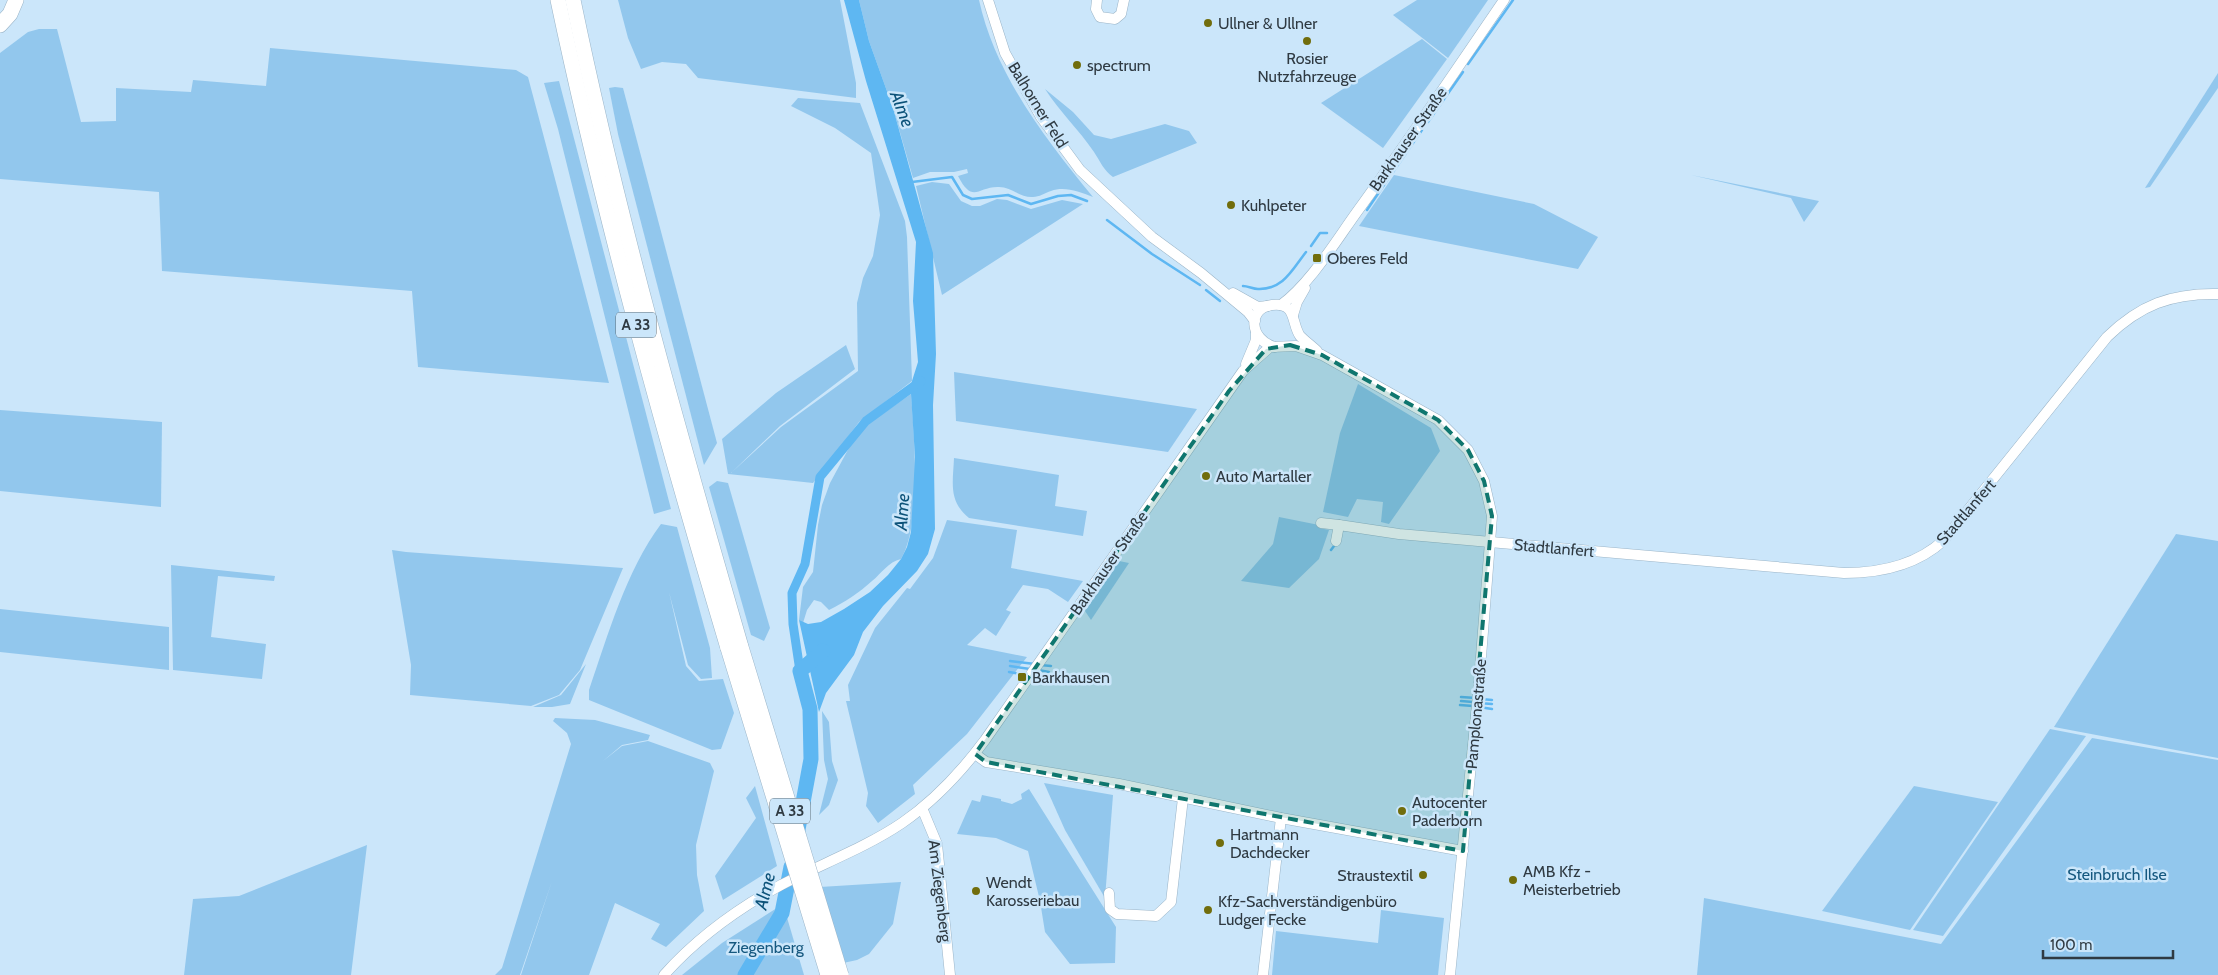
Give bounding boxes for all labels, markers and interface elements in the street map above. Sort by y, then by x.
place label: Ullner & Ullner [1218,14,1318,33]
marker: Ullner & Ullner [1202,17,1214,29]
marker: Rosier Nutzfahrzeuge [1301,35,1313,47]
place label: Rosier Nutzfahrzeuge [1257,49,1357,86]
place label: spectrum [1087,56,1151,75]
street label: Balhorner Feld [1004,59,1072,151]
marker: spectrum [1071,59,1083,71]
street label: Barkhauser Straße [1365,84,1451,194]
water label: Alme [885,87,919,130]
place label: Kuhlpeter [1241,196,1307,215]
marker: Kuhlpeter [1225,199,1237,211]
place label: Oberes Feld [1327,249,1408,268]
marker: Oberes Feld [1311,252,1323,264]
road number: A 33 [616,312,656,338]
place label: Auto Martaller [1216,467,1312,486]
marker: Auto Martaller [1200,470,1212,482]
street label: Stadtlanfert [1932,475,2000,549]
water label: Alme [890,493,914,532]
street label: Barkhauser Straße [1066,508,1152,618]
street label: Stadtlanfert [1513,535,1596,561]
street label: Pamplonastraße [1462,658,1490,770]
place label: Barkhausen [1032,668,1110,687]
marker: Barkhausen [1016,671,1028,683]
place label: Autocenter Paderborn [1412,793,1488,830]
road number: A 33 [770,798,810,824]
marker: Autocenter Paderborn [1396,805,1408,817]
place label: Hartmann Dachdecker [1230,825,1310,862]
marker: Hartmann Dachdecker [1214,837,1226,849]
street label: Am Ziegenberg [924,839,956,944]
place label: AMB Kfz - Meisterbetrieb [1523,862,1621,899]
park label: Steinbruch Ilse [2067,865,2167,884]
place label: Straustextil [1337,866,1413,885]
marker: Straustextil [1417,869,1429,881]
water label: Alme [750,870,780,913]
place label: Wendt Karosseriebau [986,873,1079,910]
marker: AMB Kfz - Meisterbetrieb [1507,874,1519,886]
marker: Wendt Karosseriebau [970,885,982,897]
place label: Kfz-Sachverständigenbüro Ludger Fecke [1218,892,1397,929]
marker: Kfz-Sachverständigenbüro Ludger Fecke [1202,904,1214,916]
scale bar [2043,928,2173,960]
text: 100 m [2050,936,2092,954]
park label: Ziegenberg [728,938,805,957]

